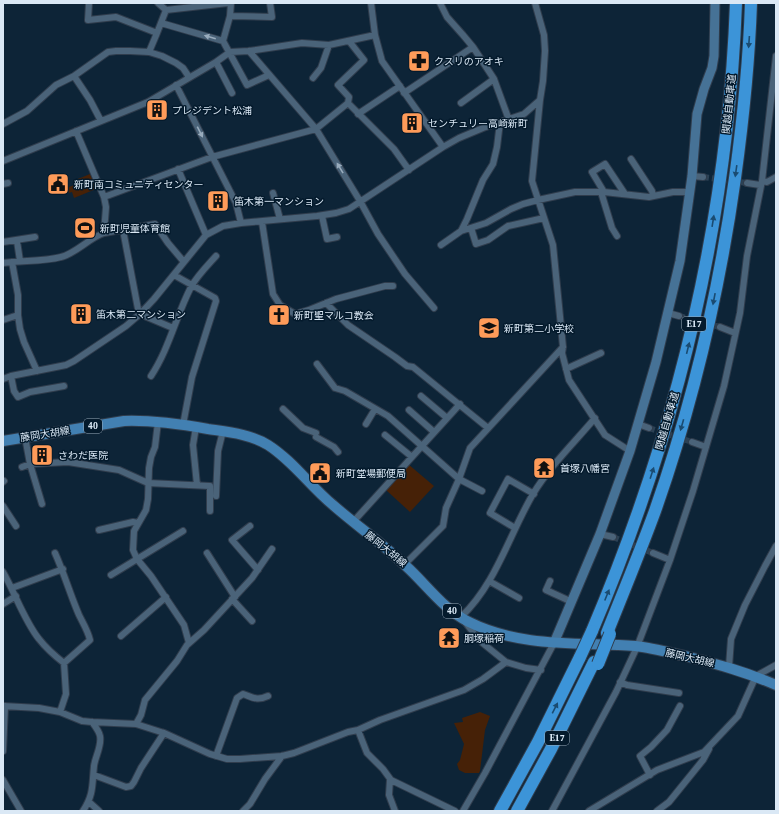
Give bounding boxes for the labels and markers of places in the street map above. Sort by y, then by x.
pharmacy icon: クスリのアオキ [406,48,432,74]
place label: クスリのアオキ [434,55,504,68]
building icon: プレジデント松浦 [144,97,170,123]
place label: プレジデント松浦 [172,104,252,117]
building icon: センチュリー高崎新町 [399,110,425,136]
place label: センチュリー高崎新町 [428,117,528,130]
public building icon: 新町南コミュニティセンター [45,171,71,197]
place label: 新町南コミュニティセンター [74,178,203,191]
building icon: 笛木第一マンション [205,188,231,214]
place label: 笛木第一マンション [234,195,324,208]
sports icon: 新町児童体育館 [72,215,98,241]
place label: 新町児童体育館 [100,222,170,235]
building icon: 笛木第二マンション [68,301,94,327]
church icon: 新町聖マルコ教会 [266,302,292,328]
place label: 笛木第二マンション [96,308,186,321]
place label: 新町聖マルコ教会 [294,309,374,322]
school or university icon: 新町第二小学校 [476,315,502,341]
place label: 新町第二小学校 [504,322,574,335]
building icon: さわだ医院 [29,442,55,468]
place label: さわだ医院 [58,449,108,462]
temple icon: 首塚八幡宮 [531,455,557,481]
public building icon: 新町堂場郵便局 [307,460,333,486]
place label: 首塚八幡宮 [560,462,610,475]
place label: 新町堂場郵便局 [336,467,406,480]
temple icon: 胴塚稲荷 [436,625,462,651]
place label: 胴塚稲荷 [464,632,504,645]

